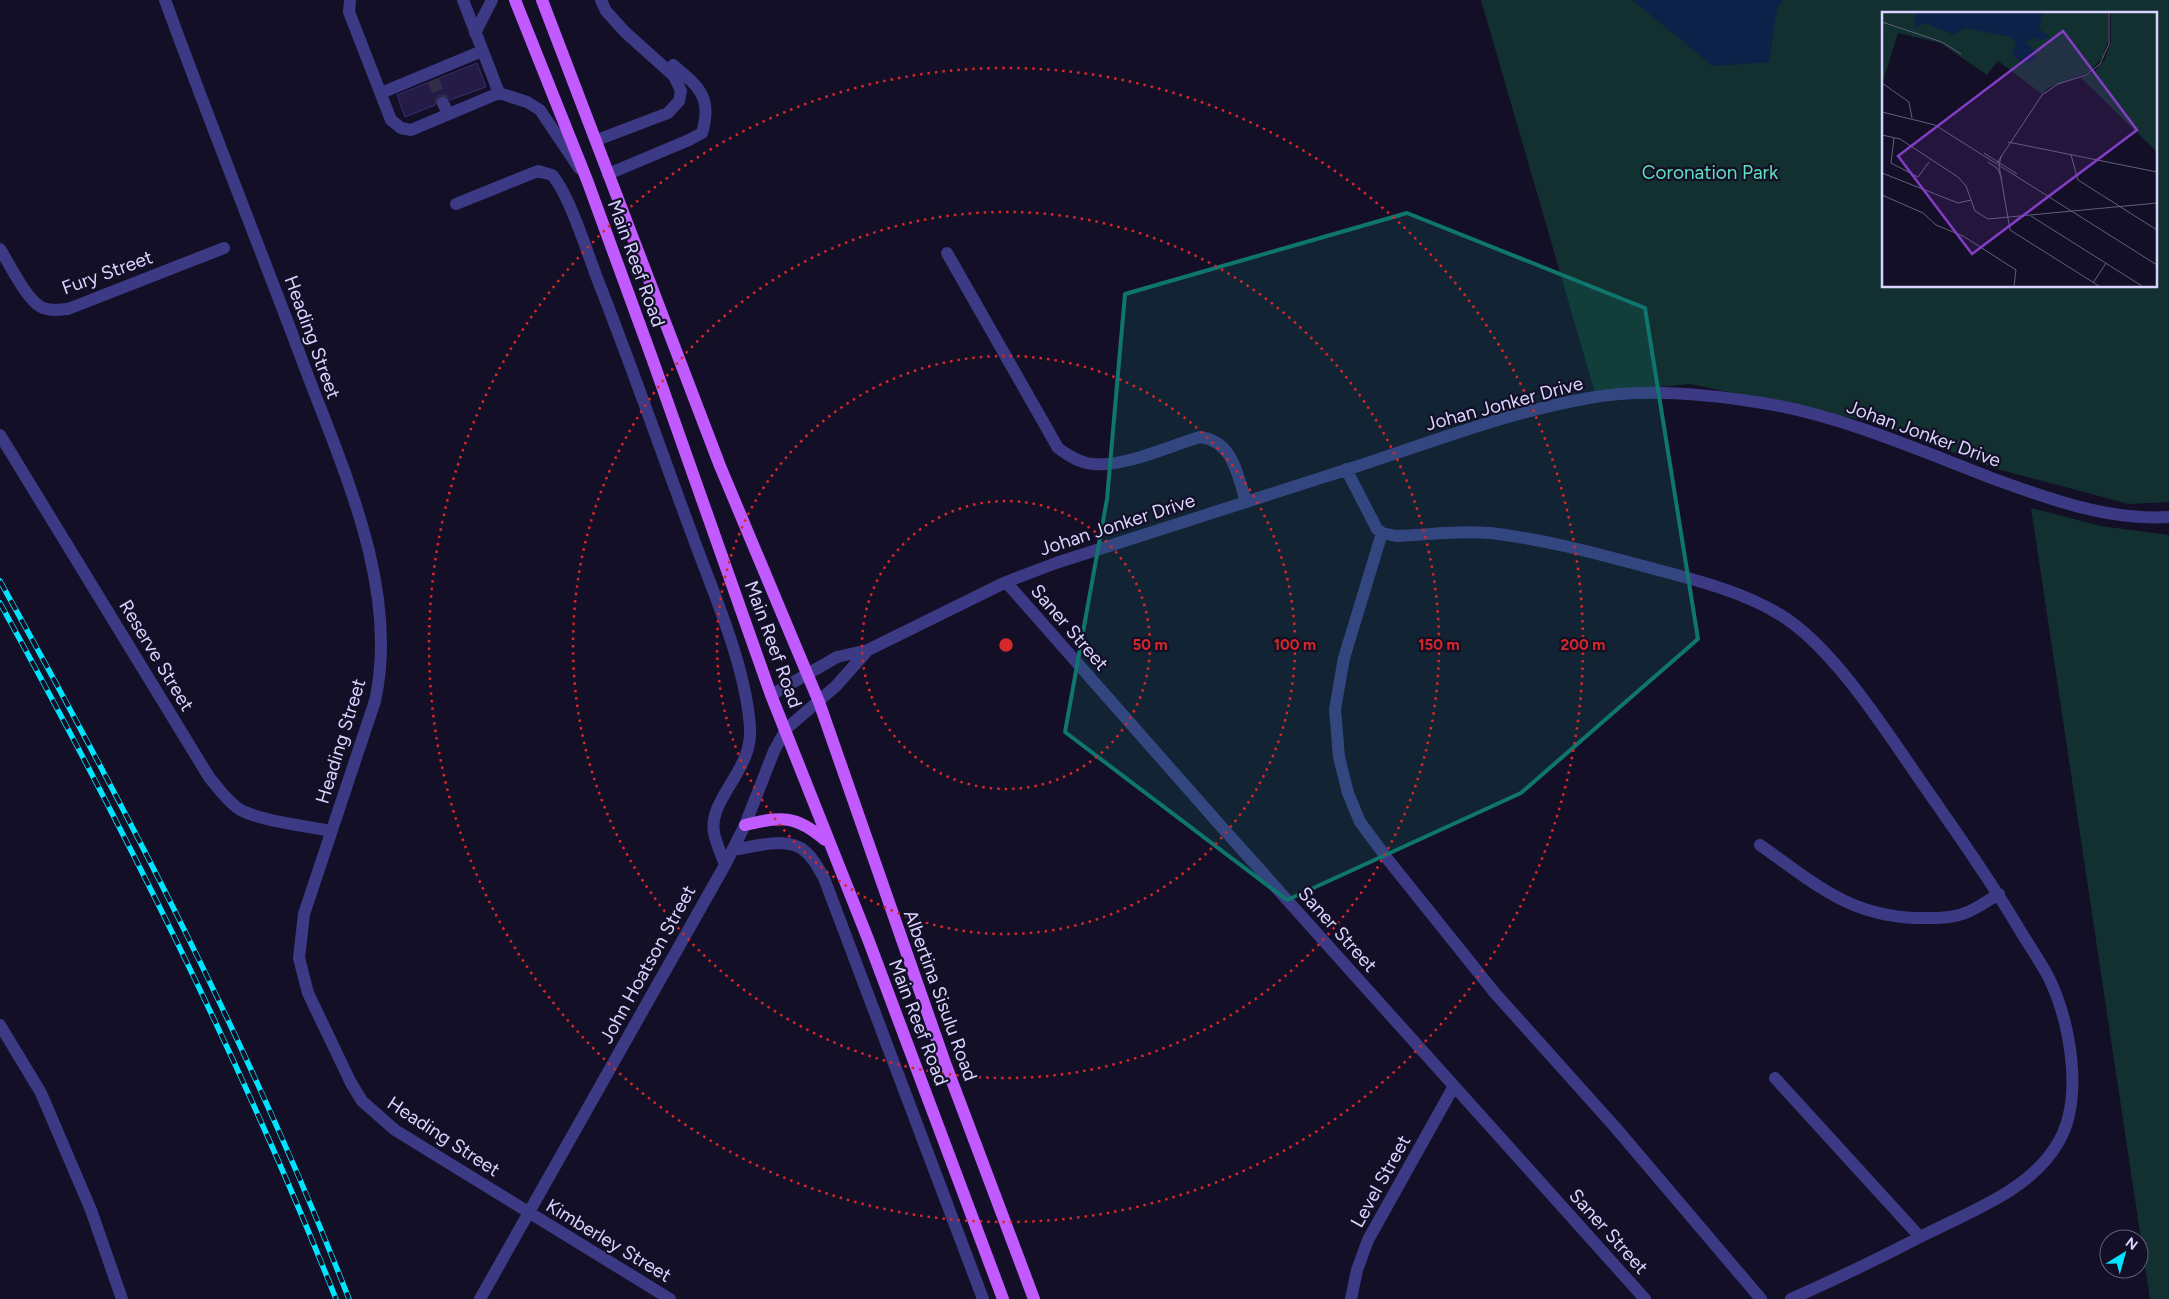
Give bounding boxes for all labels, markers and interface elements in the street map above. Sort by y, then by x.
inset map [1882,12,2156,288]
park label: Coronation Park [1642,161,1779,184]
street label: Main Reef Road [603,196,670,330]
street label: Fury Street [59,245,156,300]
street label: Heading Street [280,272,345,402]
street label: Johan Jonker Drive [1423,371,1585,436]
street label: Johan Jonker Drive [1844,395,2004,472]
street label: Johan Jonker Drive [1036,488,1198,560]
street label: Main Reef Road [740,577,807,711]
street label: Saner Street [1026,580,1113,675]
street label: Reserve Street [114,595,199,715]
centre of rings [997,636,1015,654]
text: 50 m [1132,636,1168,654]
text: 100 m [1274,636,1316,654]
text: 150 m [1418,636,1460,654]
text: 200 m [1561,636,1605,654]
street label: Heading Street [311,676,370,806]
street label: John Hoatson Street [594,881,700,1047]
street label: Saner Street [1293,882,1382,977]
street label: Albertina Sisulu Road [899,907,982,1084]
street label: Main Reef Road [884,956,953,1089]
street label: Heading Street [383,1092,504,1181]
street label: Level Street [1346,1131,1415,1231]
street label: Saner Street [1564,1184,1653,1279]
street label: Kimberley Street [542,1194,676,1287]
north arrow [2099,1229,2149,1279]
text: N [2122,1234,2141,1254]

